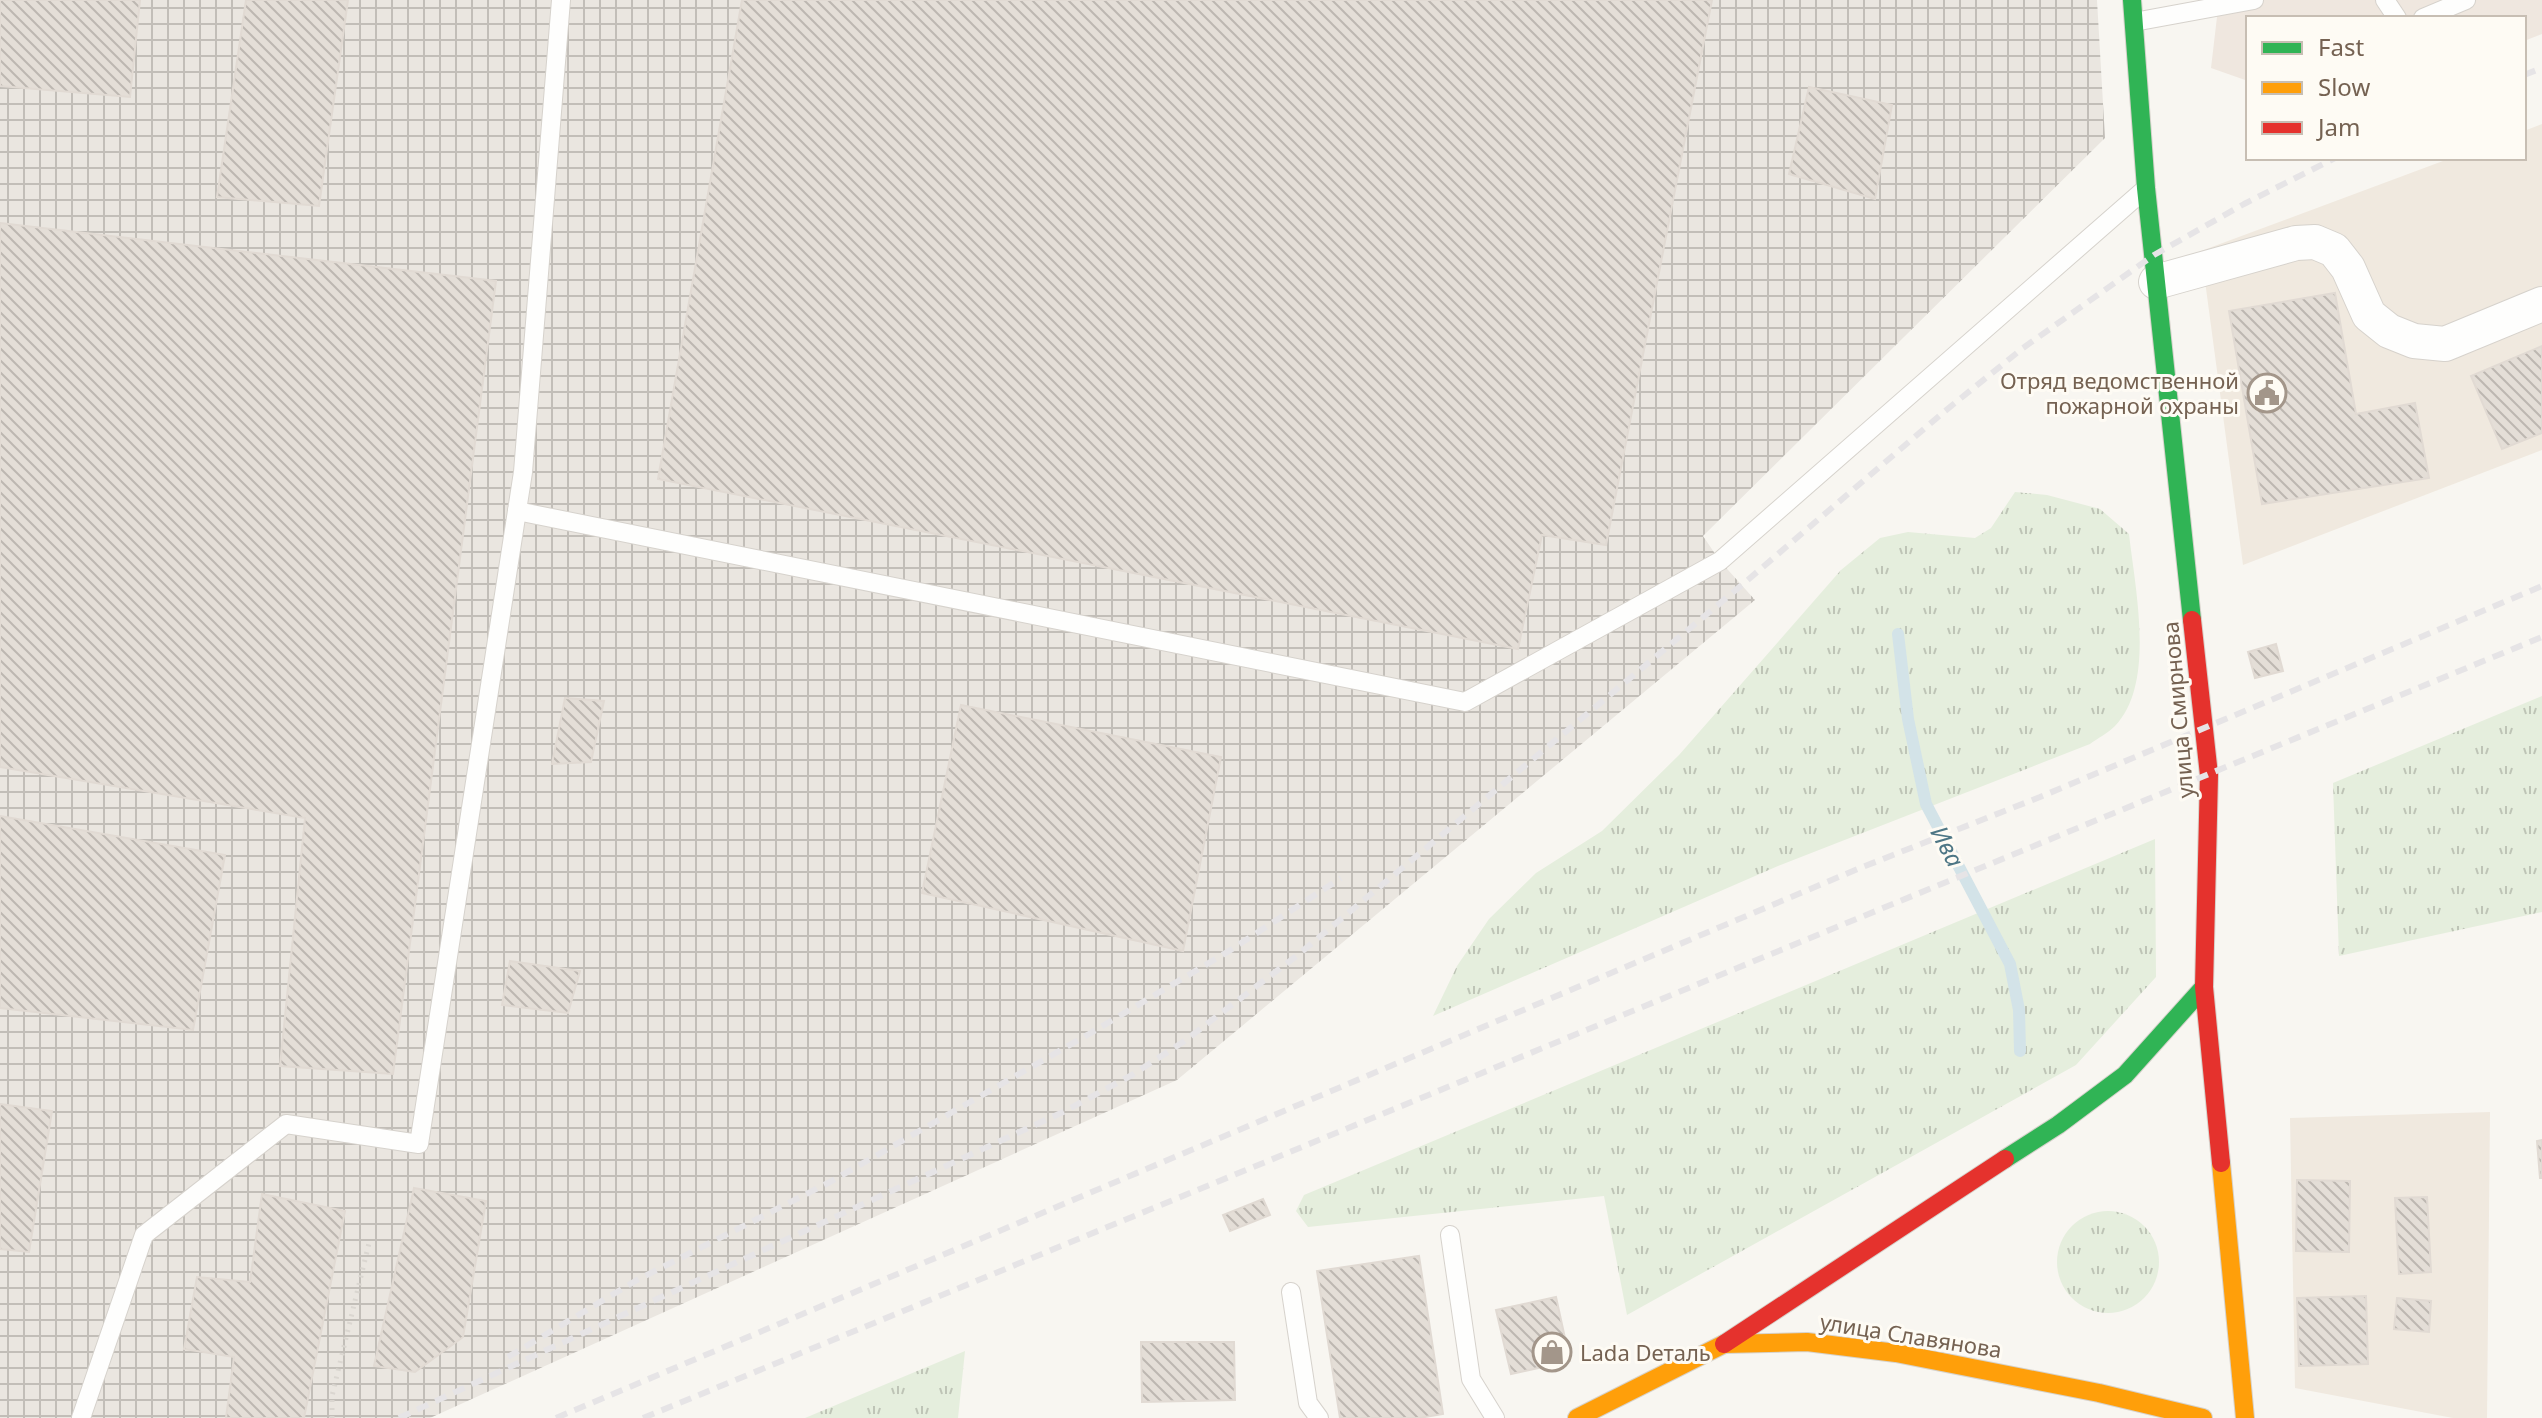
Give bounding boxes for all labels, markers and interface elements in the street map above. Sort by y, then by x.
legend [2246,16,2526,160]
text: Fast [2318,30,2364,63]
text: Slow [2318,70,2370,103]
text: Jam [2316,110,2360,143]
place label: Отряд ведомственной пожарной охраны [2000,365,2239,420]
public building icon: Отряд ведомственной пожарной охраны [2246,372,2288,414]
street label: улица Смирнова [2154,620,2200,800]
water label: Ива [1923,819,1973,873]
street label: улица Славянова [1818,1306,2004,1364]
shop icon: Lada Dеталь [1531,1331,1573,1373]
place label: Lada Dеталь [1580,1337,1711,1367]

